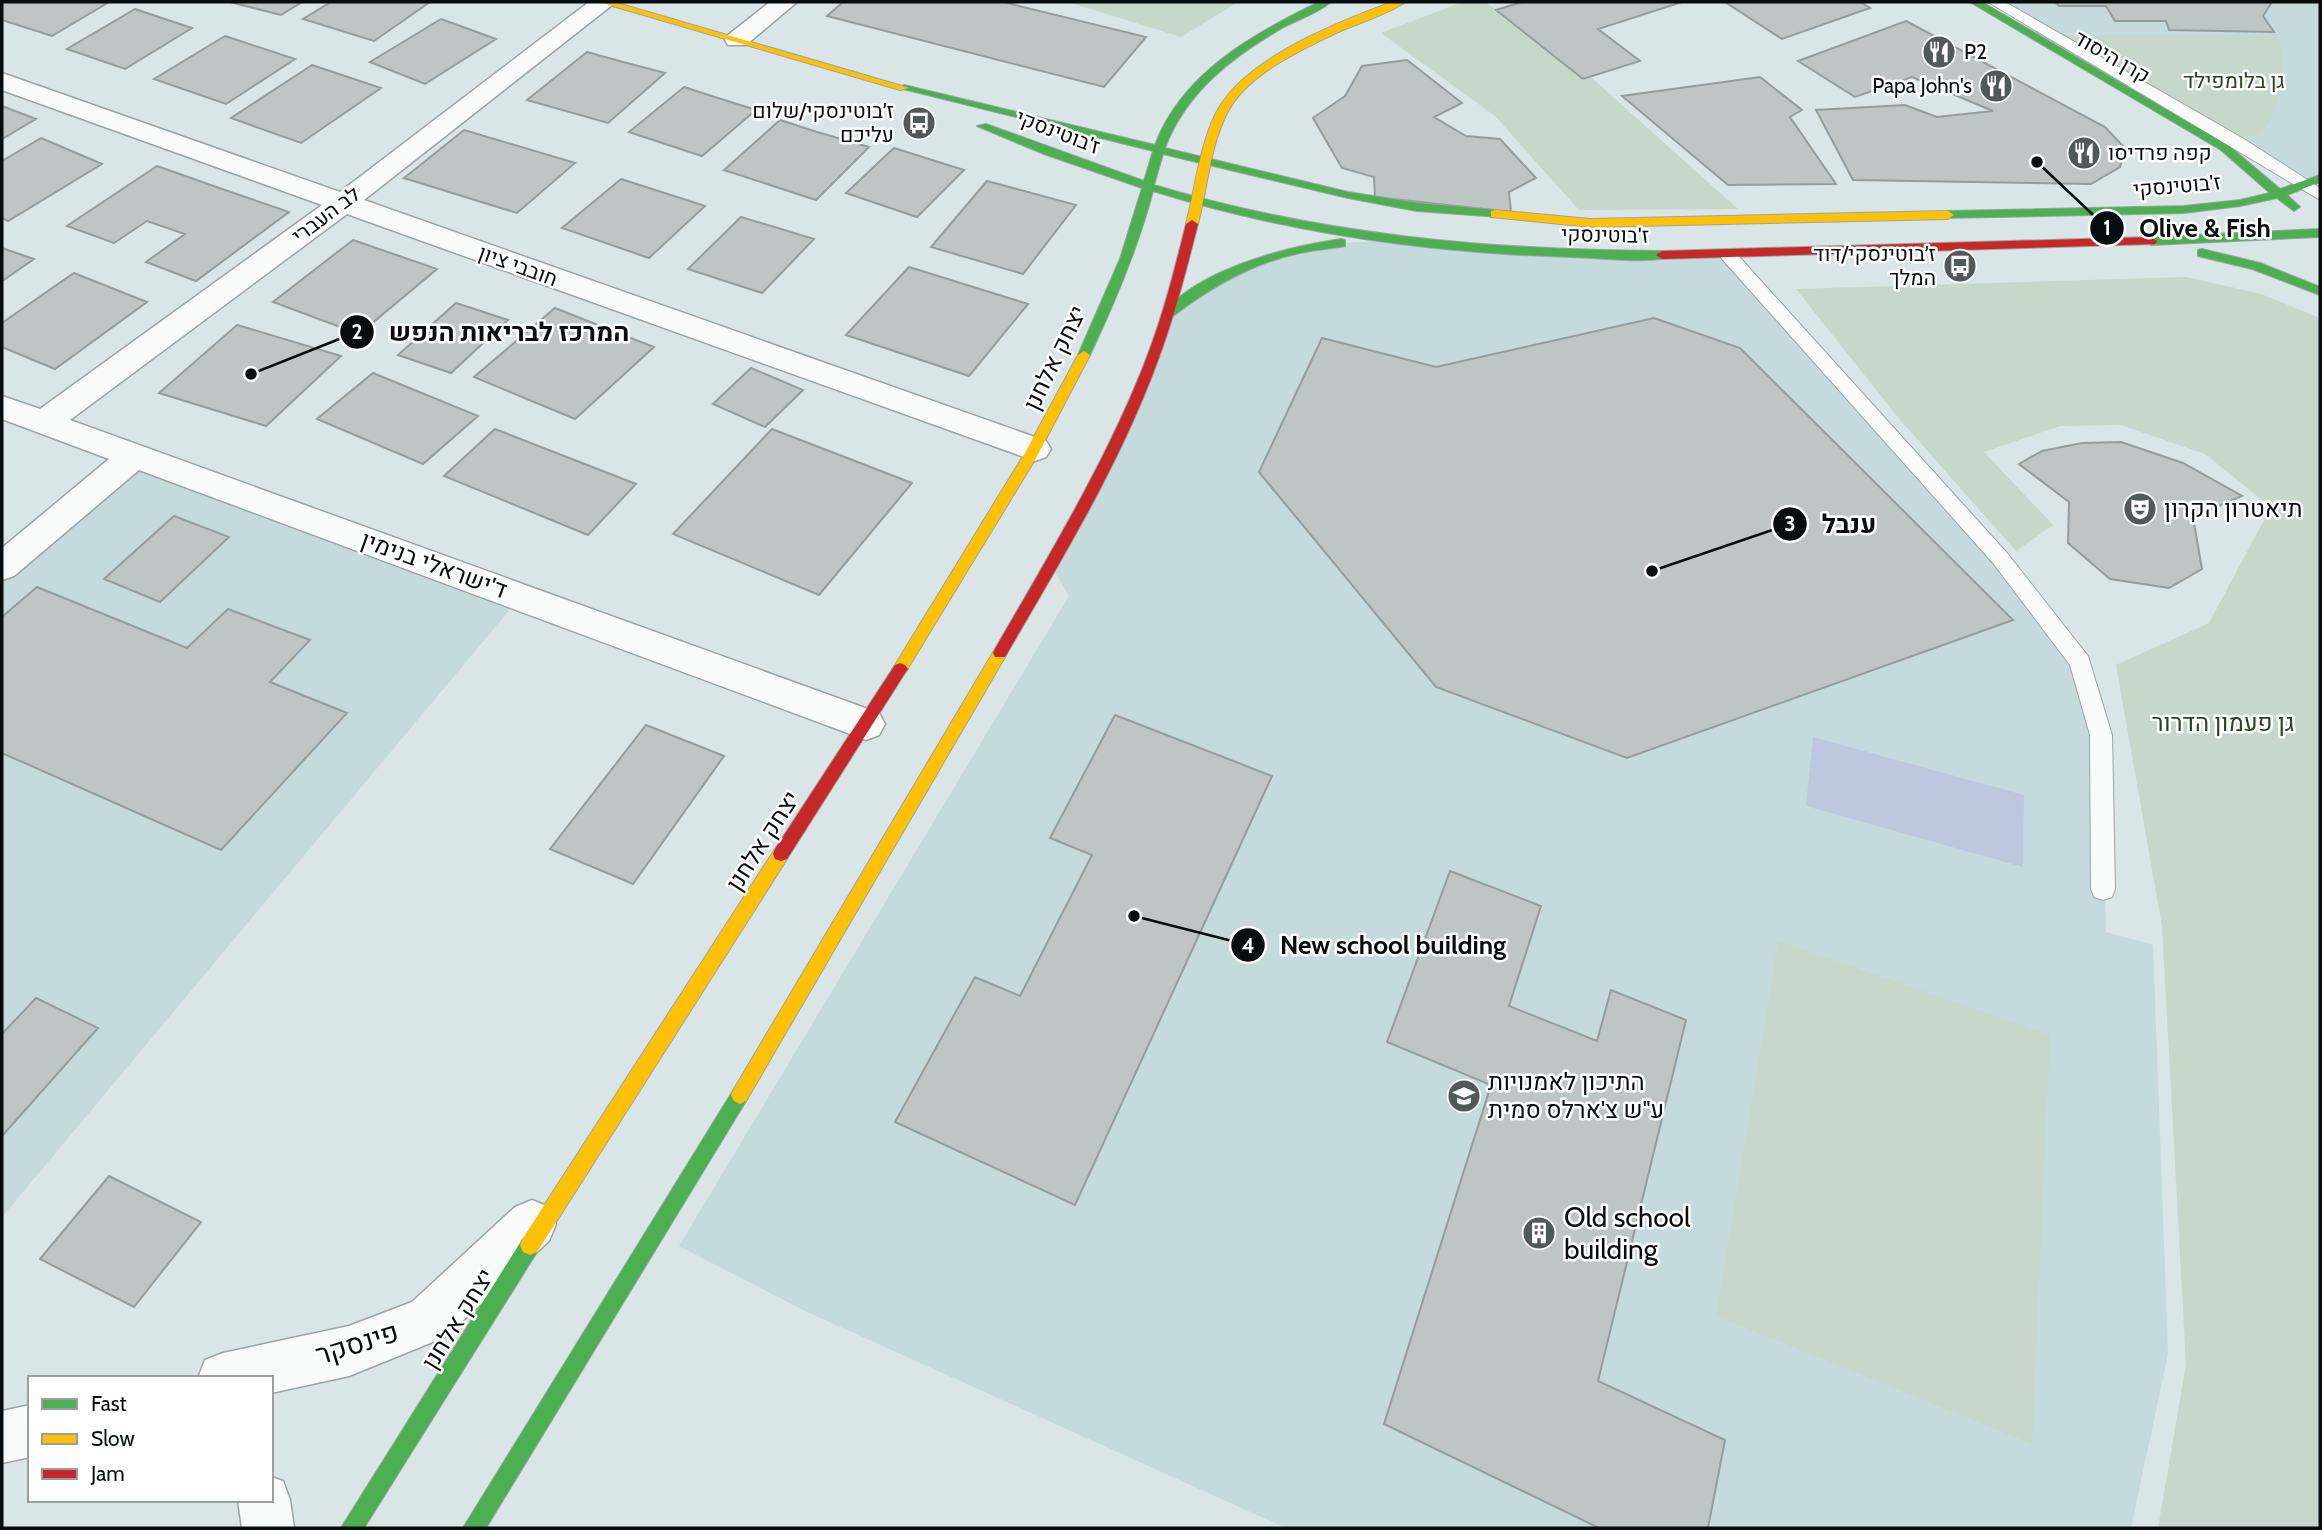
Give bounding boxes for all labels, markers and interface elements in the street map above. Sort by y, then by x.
street label: קרן היסוד [2070,25,2155,88]
restaurant icon: P2 [1920,33,1958,71]
place label: P2 [1964,39,1987,64]
restaurant icon: Papa John's [1977,67,2015,105]
park label: גן בלומפילד [2183,68,2285,93]
place label: Papa John's [1872,73,1972,98]
place label: ז׳בוטינסקי/שלום עליכם [752,98,894,147]
bus stop icon: ז׳בוטינסקי/שלום עליכם [900,104,938,142]
street label: ז'בוטינסקי [1013,104,1104,159]
restaurant icon: קפה פרדיסו [2065,134,2103,172]
place label: קפה פרדיסו [2108,140,2212,165]
street label: ז'בוטינסקי [2132,169,2222,202]
street label: לב העברי [287,181,365,248]
callout: Olive & Fish [2090,205,2285,252]
text: Olive & Fish [2139,212,2271,244]
text: 1 [2103,215,2111,240]
street label: ז'בוטינסקי [1561,221,1649,248]
street label: חובבי ציון [475,240,561,291]
place label: ז׳בוטינסקי/דוד המלך [1813,241,1936,290]
bus stop icon: ז׳בוטינסקי/דוד המלך [1941,247,1979,285]
street label: יצחק אלחנן [1017,301,1092,415]
callout: המרכז לבריאות הנפש [340,308,643,355]
text: המרכז לבריאות הנפש [389,316,629,348]
text: 2 [351,319,363,344]
theatre icon: תיאטרון הקרון [2121,490,2159,528]
place label: תיאטרון הקרון [2164,494,2302,523]
callout: ענבל [1772,501,1890,548]
text: ענבל [1822,508,1876,540]
text: 3 [1784,511,1796,536]
street label: ד'ישראלי בנימין [357,525,511,604]
park label: גן פעמון הדרור [2152,708,2294,737]
street label: יצחק אלחנן [720,785,806,896]
callout: New school building [1231,922,1520,969]
text: New school building [1280,929,1506,961]
text: 4 [1241,933,1255,958]
place label: התיכון לאמנויות ע"ש צ'ארלס סמית [1488,1067,1664,1124]
school or university icon: התיכון לאמנויות ע"ש צ'ארלס סמית [1445,1077,1483,1115]
place label: Old school building [1564,1200,1691,1266]
building icon: Old school building [1520,1214,1558,1252]
street label: יצחק אלחנן [415,1263,500,1374]
street label: פינסקר [311,1314,403,1372]
legend [28,1376,273,1502]
text: Fast [91,1391,127,1416]
text: Slow [91,1426,135,1451]
text: Jam [90,1461,125,1486]

